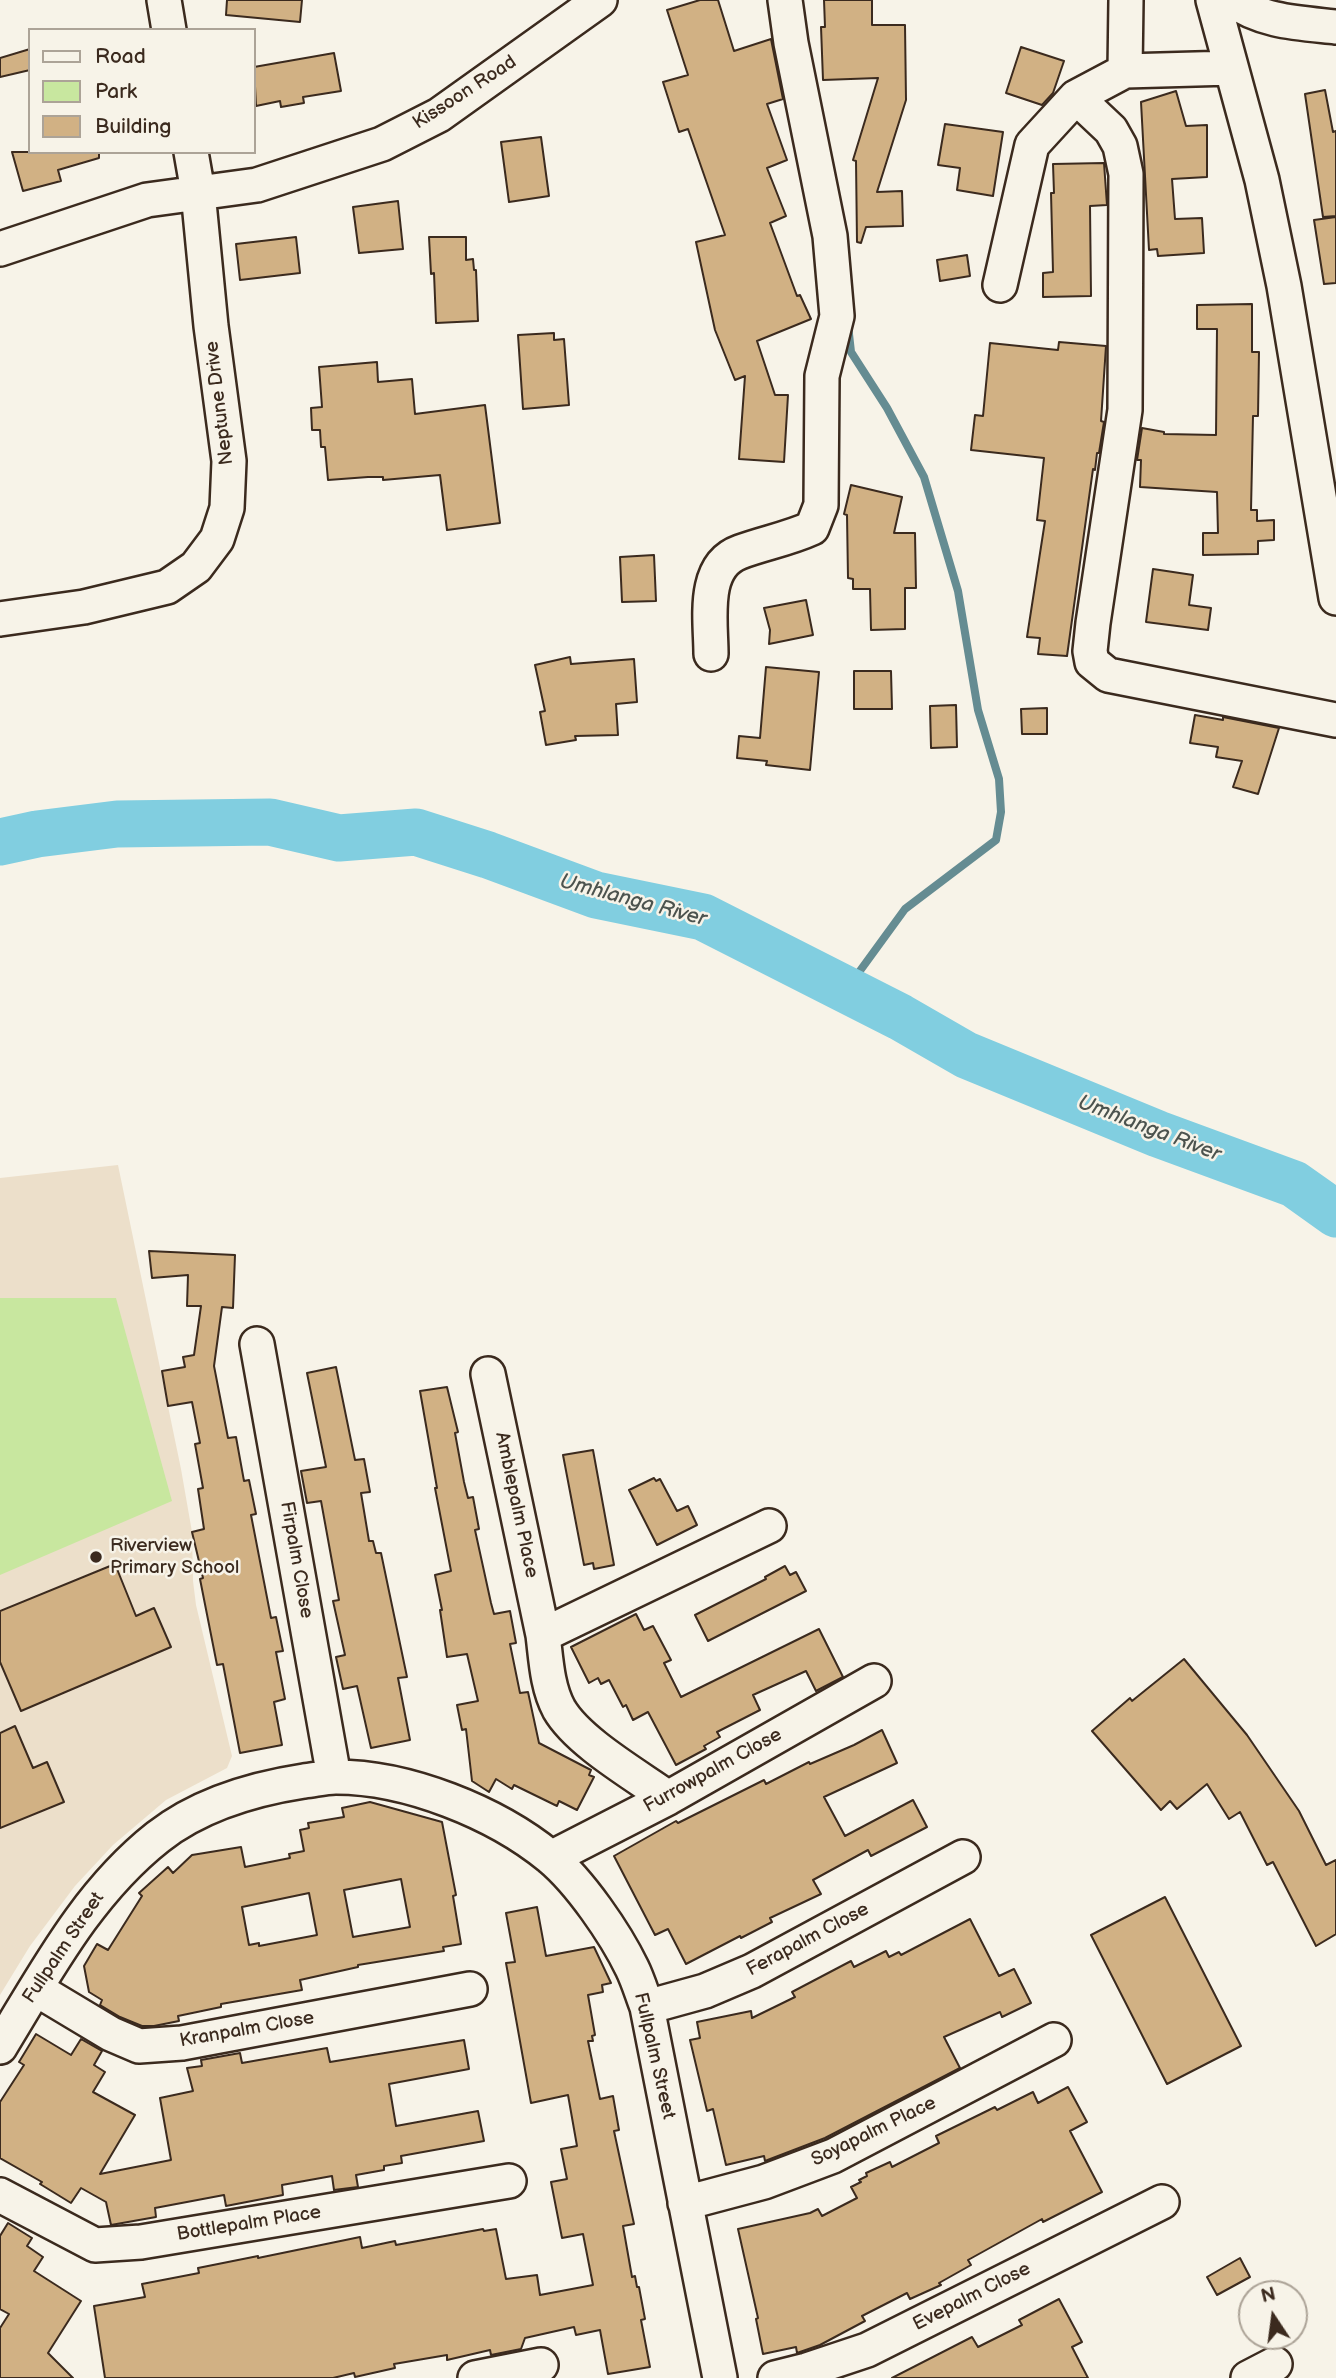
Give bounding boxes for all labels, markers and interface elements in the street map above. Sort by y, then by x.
legend [28,28,256,154]
text: Road [95,44,146,69]
street label: Kissoon Road [409,51,521,135]
text: Park [95,79,137,104]
text: Building [95,114,171,139]
street label: Neptune Drive [201,340,239,466]
water label: Umhlanga River [557,869,709,933]
water label: Umhlanga River [1074,1090,1224,1168]
street label: Amblepalm Place [489,1430,543,1580]
street label: Firpalm Close [274,1500,318,1620]
place label: Riverview Primary School [110,1535,239,1579]
marker: Riverview Primary School [88,1549,104,1565]
street label: Furrowpalm Close [640,1724,786,1818]
street label: Fullpalm Street [18,1888,110,2008]
street label: Ferapalm Close [743,1898,873,1982]
street label: Fullpalm Street [628,1990,680,2122]
street label: Kranpalm Close [178,2007,316,2053]
street label: Soyapalm Place [808,2092,940,2172]
street label: Bottlepalm Place [175,2201,323,2247]
street label: Evepalm Close [910,2258,1034,2336]
north arrow [1238,2280,1308,2350]
text: N [1259,2283,1278,2309]

